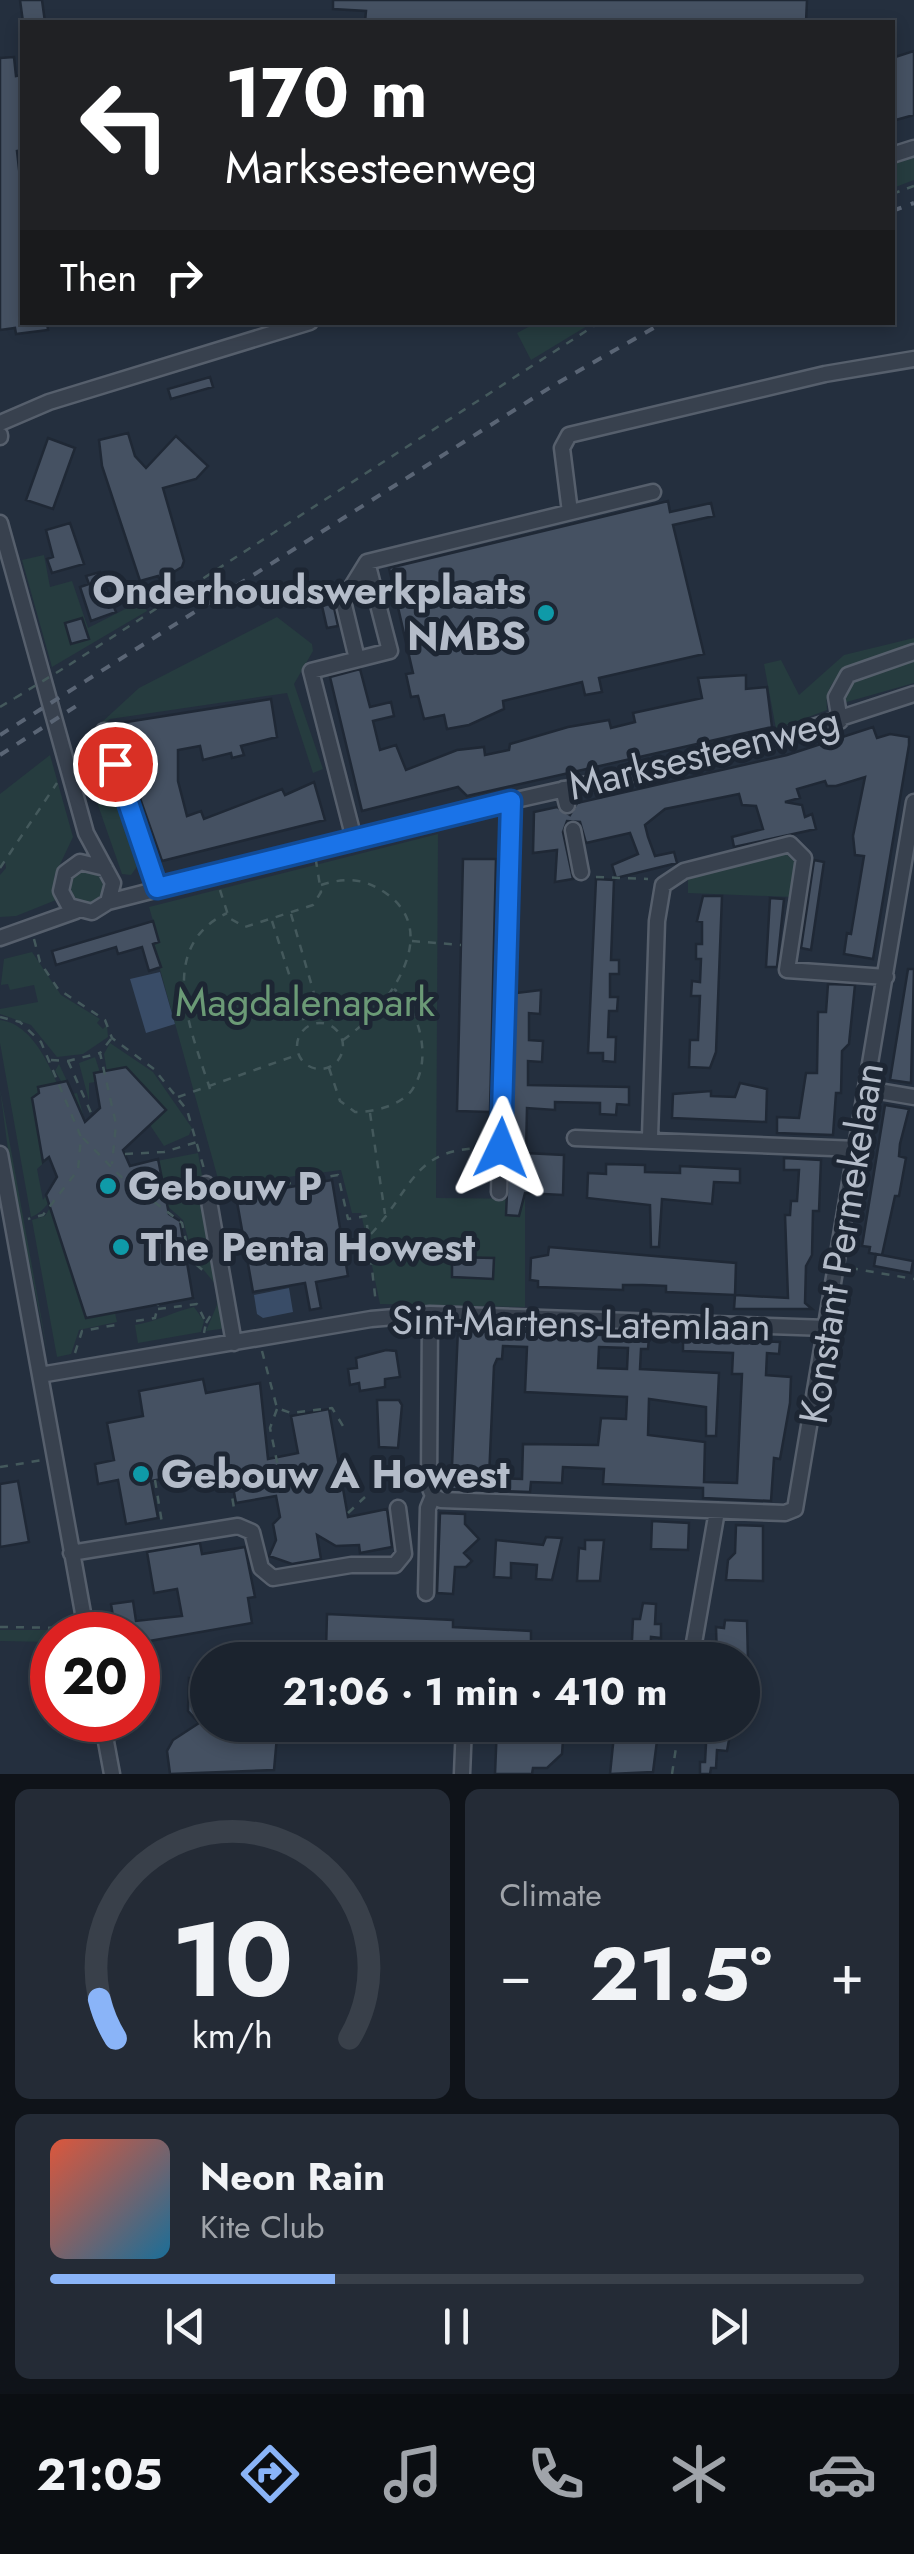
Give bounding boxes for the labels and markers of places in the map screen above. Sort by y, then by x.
place label: Onderhoudswerkplaats NMBS [92,561,526,665]
marker: Onderhoudswerkplaats NMBS [535,602,557,624]
pin [73,722,158,807]
place label: Gebouw P [128,1157,322,1215]
marker: Gebouw P [97,1175,119,1197]
place label: The Penta Howest [141,1218,475,1276]
marker: The Penta Howest [110,1236,132,1258]
place label: Gebouw A Howest [161,1445,510,1503]
marker: Gebouw A Howest [130,1463,152,1485]

